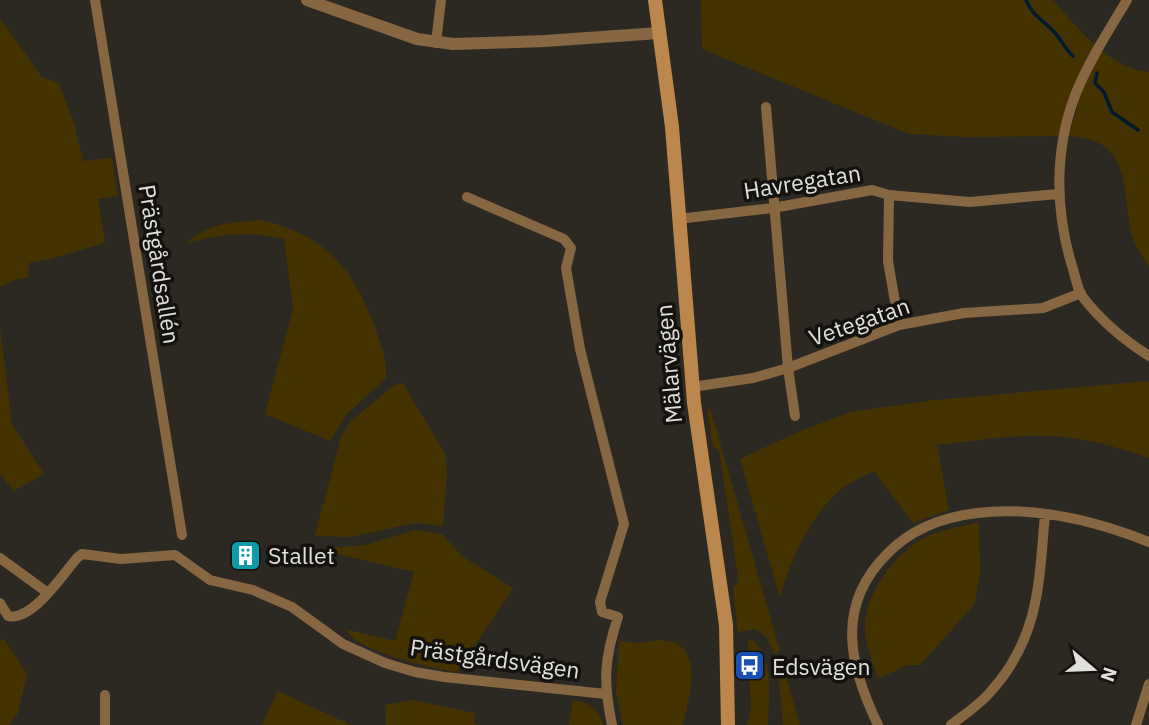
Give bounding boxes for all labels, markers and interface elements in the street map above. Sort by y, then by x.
street label: Havregatan [741,157,863,205]
street label: Prästgårdsallén [133,182,187,346]
street label: Vetegatan [805,290,913,352]
street label: Mälarvägen [648,303,688,425]
building icon: Stallet [228,538,262,572]
place label: Stallet [268,540,335,570]
street label: Prästgårdsvägen [408,631,582,685]
north arrow [1058,634,1128,704]
bus stop icon: Edsvägen [732,649,766,683]
place label: Edsvägen [772,651,871,681]
text: N [1095,664,1123,685]

